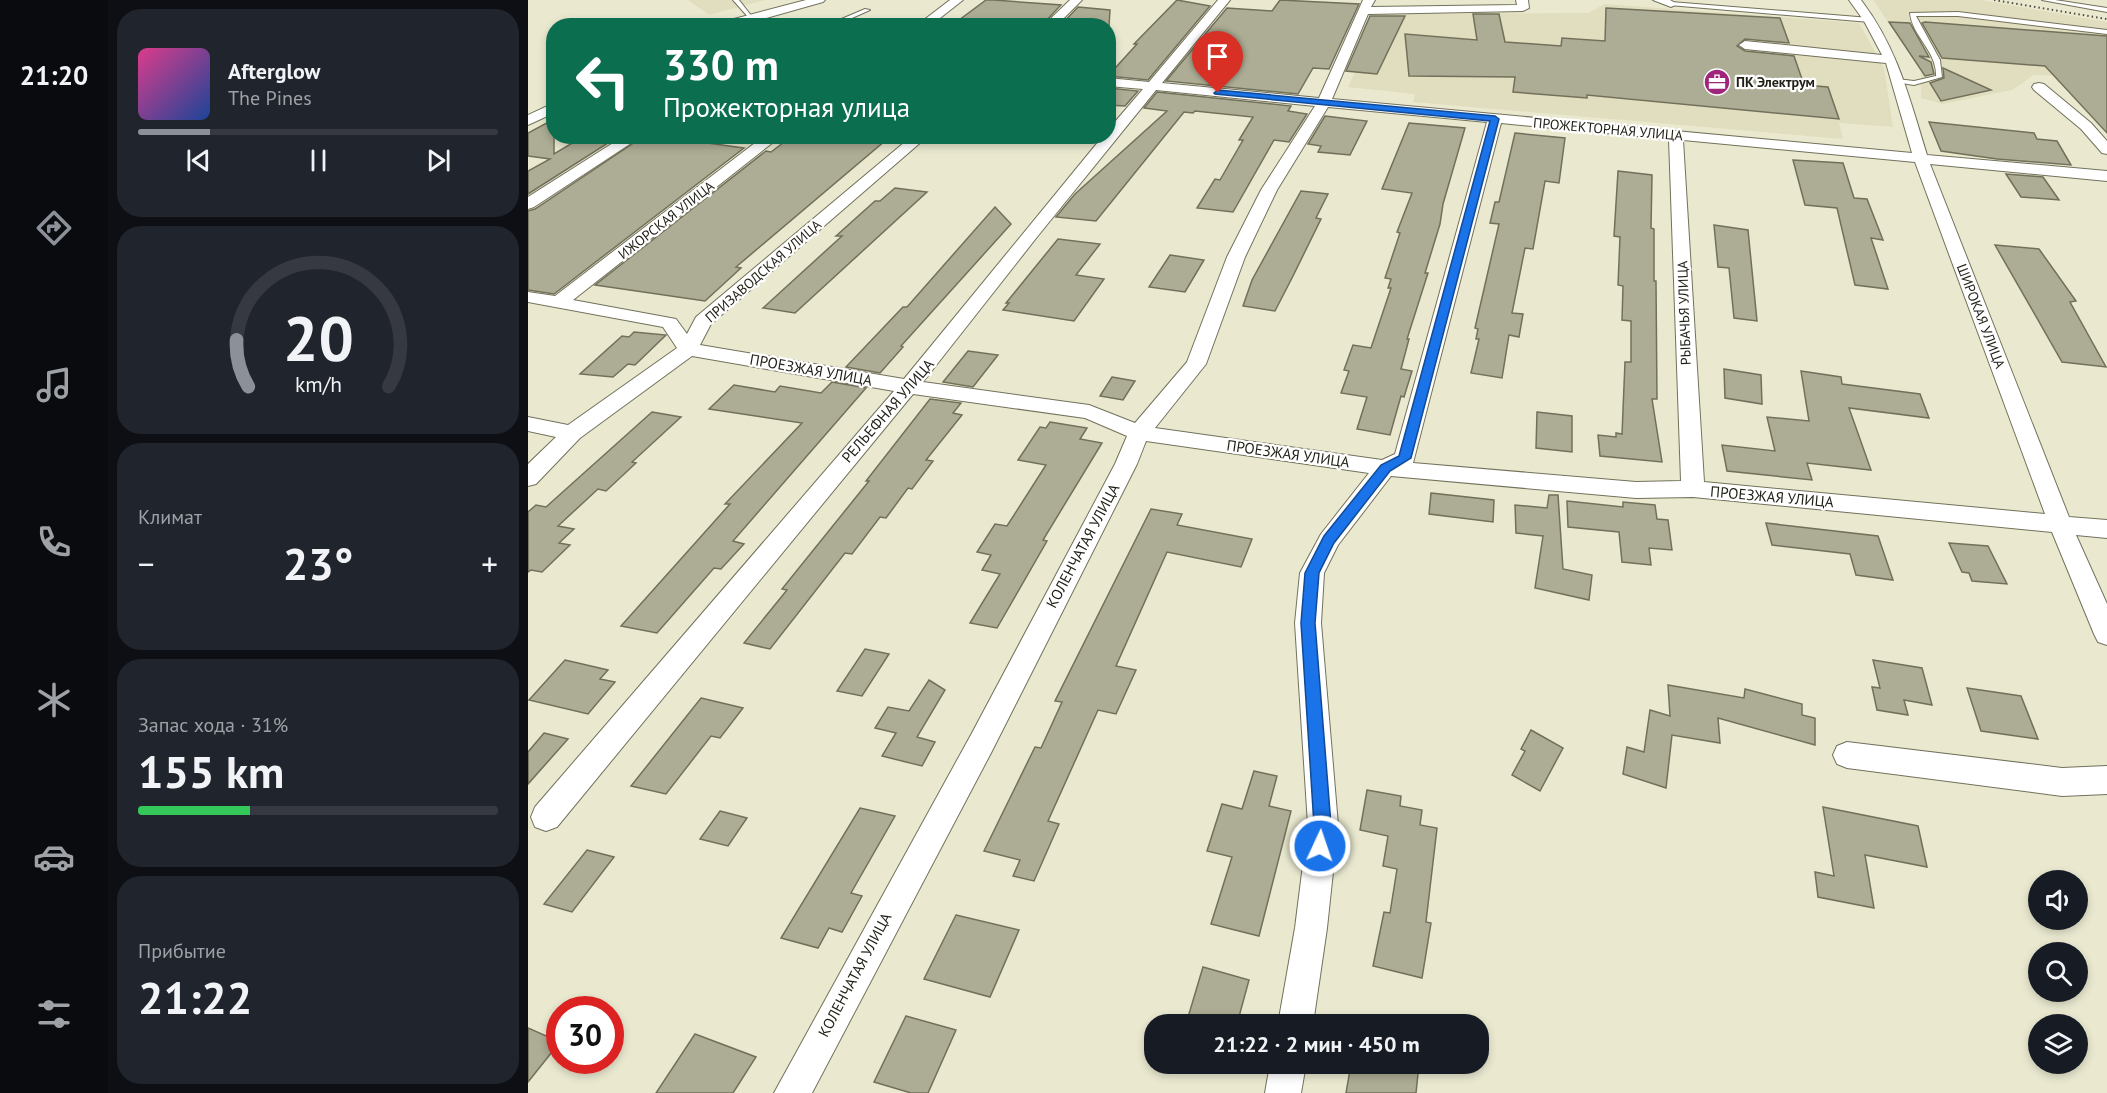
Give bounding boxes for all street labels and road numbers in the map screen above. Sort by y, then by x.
street label: ПРОЖЕКТОРНАЯ УЛИЦА [1532,113,1684,145]
street label: ИЖОРСКАЯ УЛИЦА [614,176,718,263]
street label: ПРИЗАВОДСКАЯ УЛИЦА [701,215,825,326]
street label: РЫБАЧЬЯ УЛИЦА [1673,260,1695,366]
street label: ШИРОКАЯ УЛИЦА [1953,261,2009,372]
street label: ПРОЕЗЖАЯ УЛИЦА [748,349,874,390]
street label: РЕЛЬЕФНАЯ УЛИЦА [837,355,938,466]
street label: ПРОЕЗЖАЯ УЛИЦА [1225,435,1351,472]
street label: КОЛЕНЧАТАЯ УЛИЦА [1042,480,1123,611]
street label: ПРОЕЗЖАЯ УЛИЦА [1709,482,1835,511]
street label: КОЛЕНЧАТАЯ УЛИЦА [814,909,895,1040]

